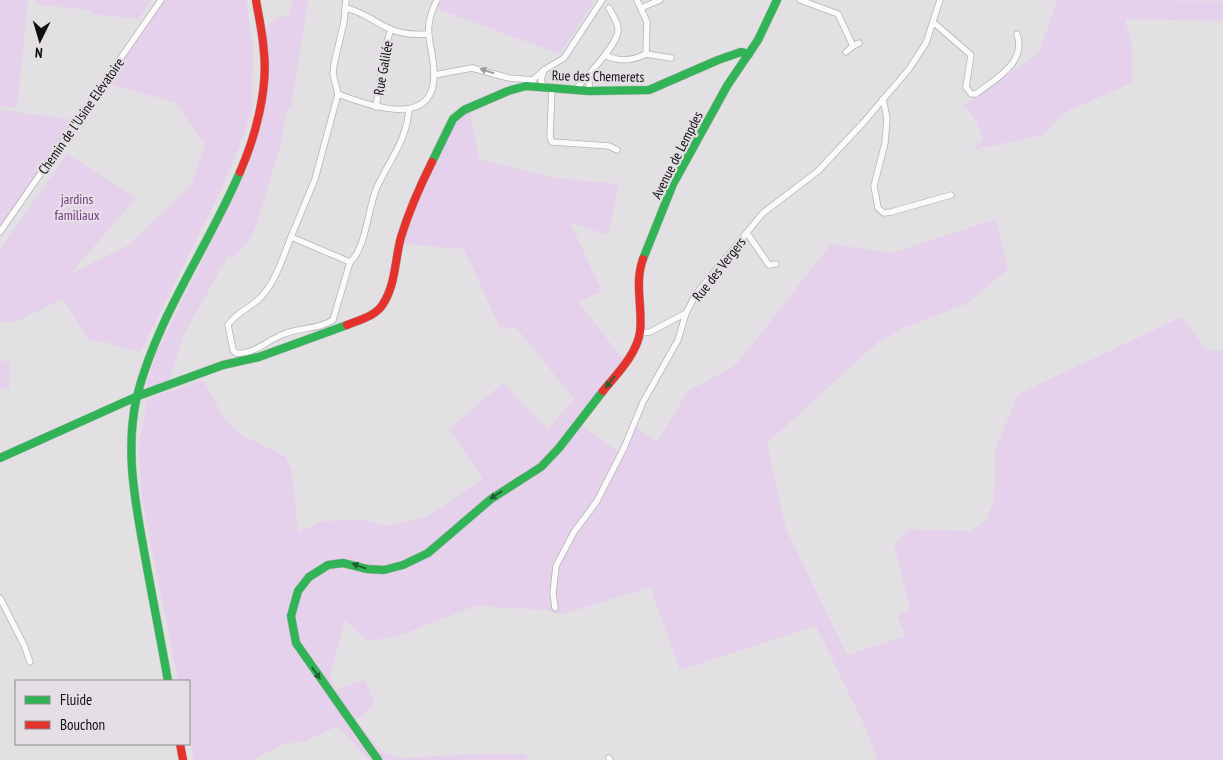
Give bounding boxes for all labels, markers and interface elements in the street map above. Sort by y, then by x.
north arrow [15,15,65,65]
street label: Rue Galilée [369,39,397,97]
text: N [34,44,43,62]
street label: Chemin de l'Usine Elévatoire [34,54,128,178]
one-way arrow [479,66,494,74]
street label: Rue des Chemerets [552,66,645,86]
street label: Avenue de Lempdes [647,108,707,202]
park label: jardins familiaux [54,190,100,224]
street label: Rue des Vergers [688,233,750,305]
one-way arrow [605,375,615,389]
one-way arrow [489,490,503,500]
one-way arrow [352,562,367,569]
one-way arrow [311,666,321,679]
legend [15,680,190,745]
text: Fluide [60,690,92,709]
text: Bouchon [60,715,105,734]

